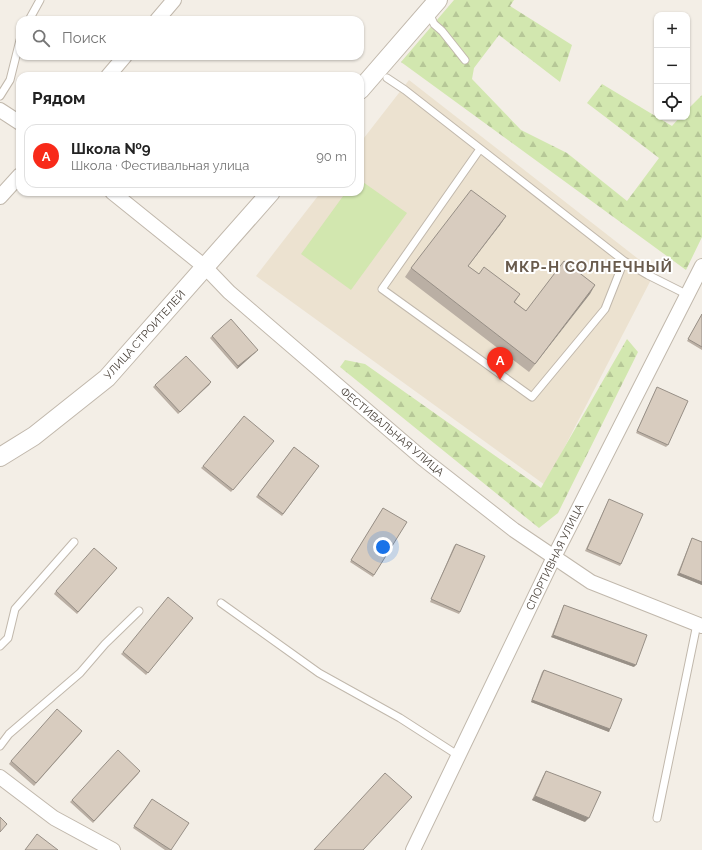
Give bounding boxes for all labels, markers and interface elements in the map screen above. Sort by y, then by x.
map controls [654,12,690,120]
button: + [654,12,690,48]
search box [16,16,364,60]
icon: search [30,27,52,49]
text: Поиск [62,29,107,47]
button: − [654,48,690,84]
button: locate [654,84,690,120]
text: Рядом [32,88,85,108]
text: Школа №9 [71,140,150,158]
text: A [42,149,50,164]
text: 90 m [316,149,347,164]
text: Школа · Фестивальная улица [71,158,249,173]
district label: МКР-Н СОЛНЕЧНЫЙ [505,258,673,276]
street label: УЛИЦА СТРОИТЕЛЕЙ [102,288,188,382]
pin: A [487,347,513,380]
street label: ФЕСТИВАЛЬНАЯ УЛИЦА [338,385,447,480]
street label: СПОРТИВНАЯ УЛИЦА [524,501,587,612]
your location [373,537,393,557]

